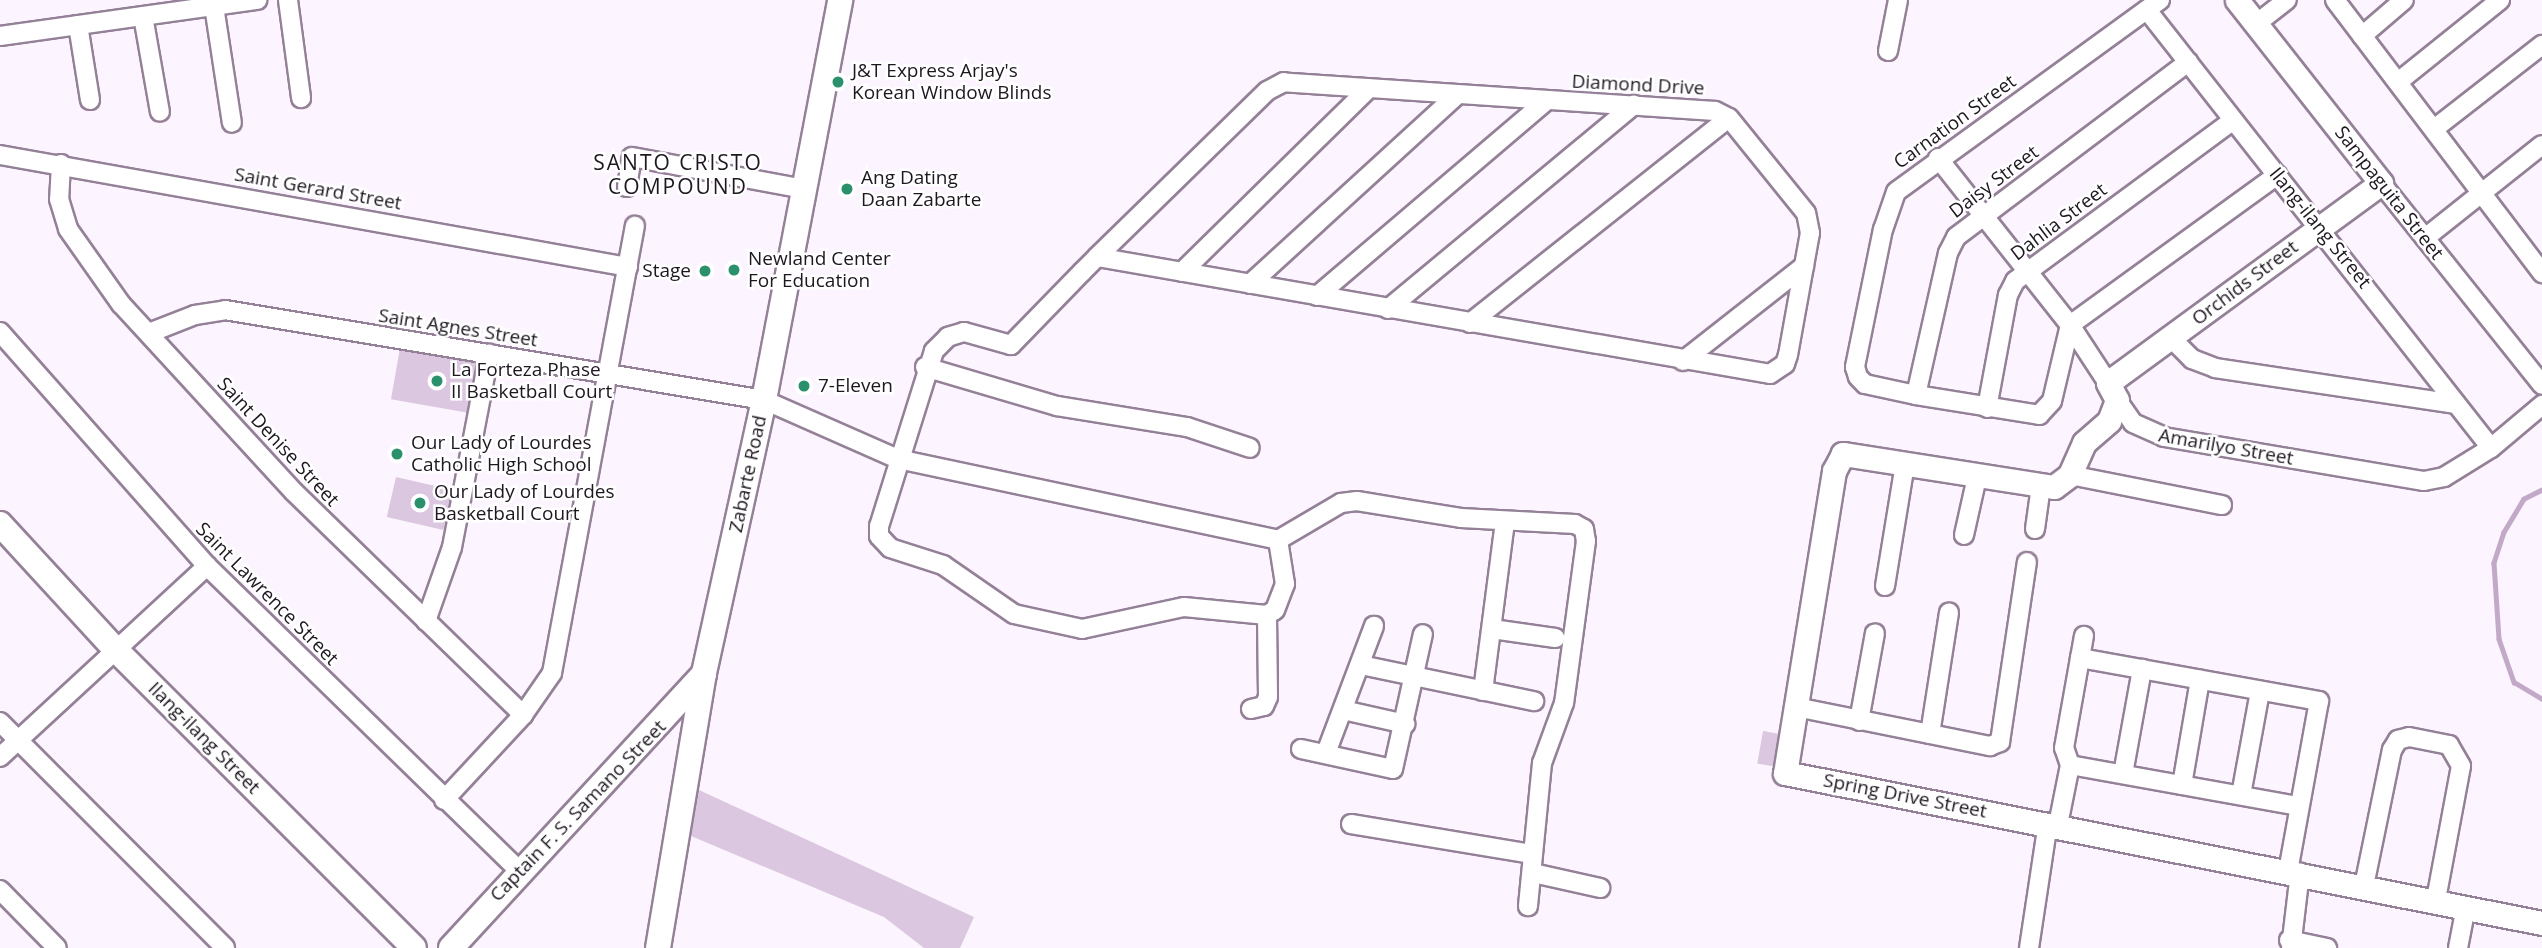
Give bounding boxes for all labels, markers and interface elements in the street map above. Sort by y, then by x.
place label: J&T Express Arjay's Korean Window Blinds [852,60,1052,104]
street label: Diamond Drive [1571,70,1705,100]
street label: Carnation Street [1890,70,2020,174]
marker: J&T Express Arjay's Korean Window Blinds [830,74,846,90]
street label: Sampaguita Street [2330,122,2448,264]
street label: Daisy Street [1945,141,2043,223]
district label: SANTO CRISTO COMPOUND [595,149,761,199]
street label: Saint Gerard Street [233,163,403,215]
street label: Ilang-ilang Street [2264,163,2376,293]
place label: Ang Dating Daan Zabarte [861,167,981,211]
street label: Dahlia Street [2007,179,2111,265]
marker: Ang Dating Daan Zabarte [839,181,855,197]
street label: Orchids Street [2188,236,2302,330]
place label: Newland Center For Education [748,248,891,292]
place label: Stage [642,260,691,282]
marker: Newland Center For Education [726,262,742,278]
marker: Stage [697,263,713,279]
street label: Saint Agnes Street [377,304,539,352]
place label: La Forteza Phase II Basketball Court [451,359,612,403]
street label: Saint Denise Street [212,373,344,511]
marker: La Forteza Phase II Basketball Court [429,373,445,389]
place label: 7-Eleven [818,375,893,397]
marker: 7-Eleven [796,378,812,394]
street label: Zabarte Road [724,413,772,535]
street label: Amarilyo Street [2157,424,2295,470]
place label: Our Lady of Lourdes Catholic High School [411,432,592,476]
marker: Our Lady of Lourdes Catholic High School [389,446,405,462]
place label: Our Lady of Lourdes Basketball Court [434,481,615,525]
marker: Our Lady of Lourdes Basketball Court [412,495,428,511]
street label: Saint Lawrence Street [191,518,343,670]
street label: Ilang-ilang Street [143,677,265,799]
street label: Captain F. S. Samano Street [485,716,671,906]
street label: Spring Drive Street [1821,769,1989,823]

